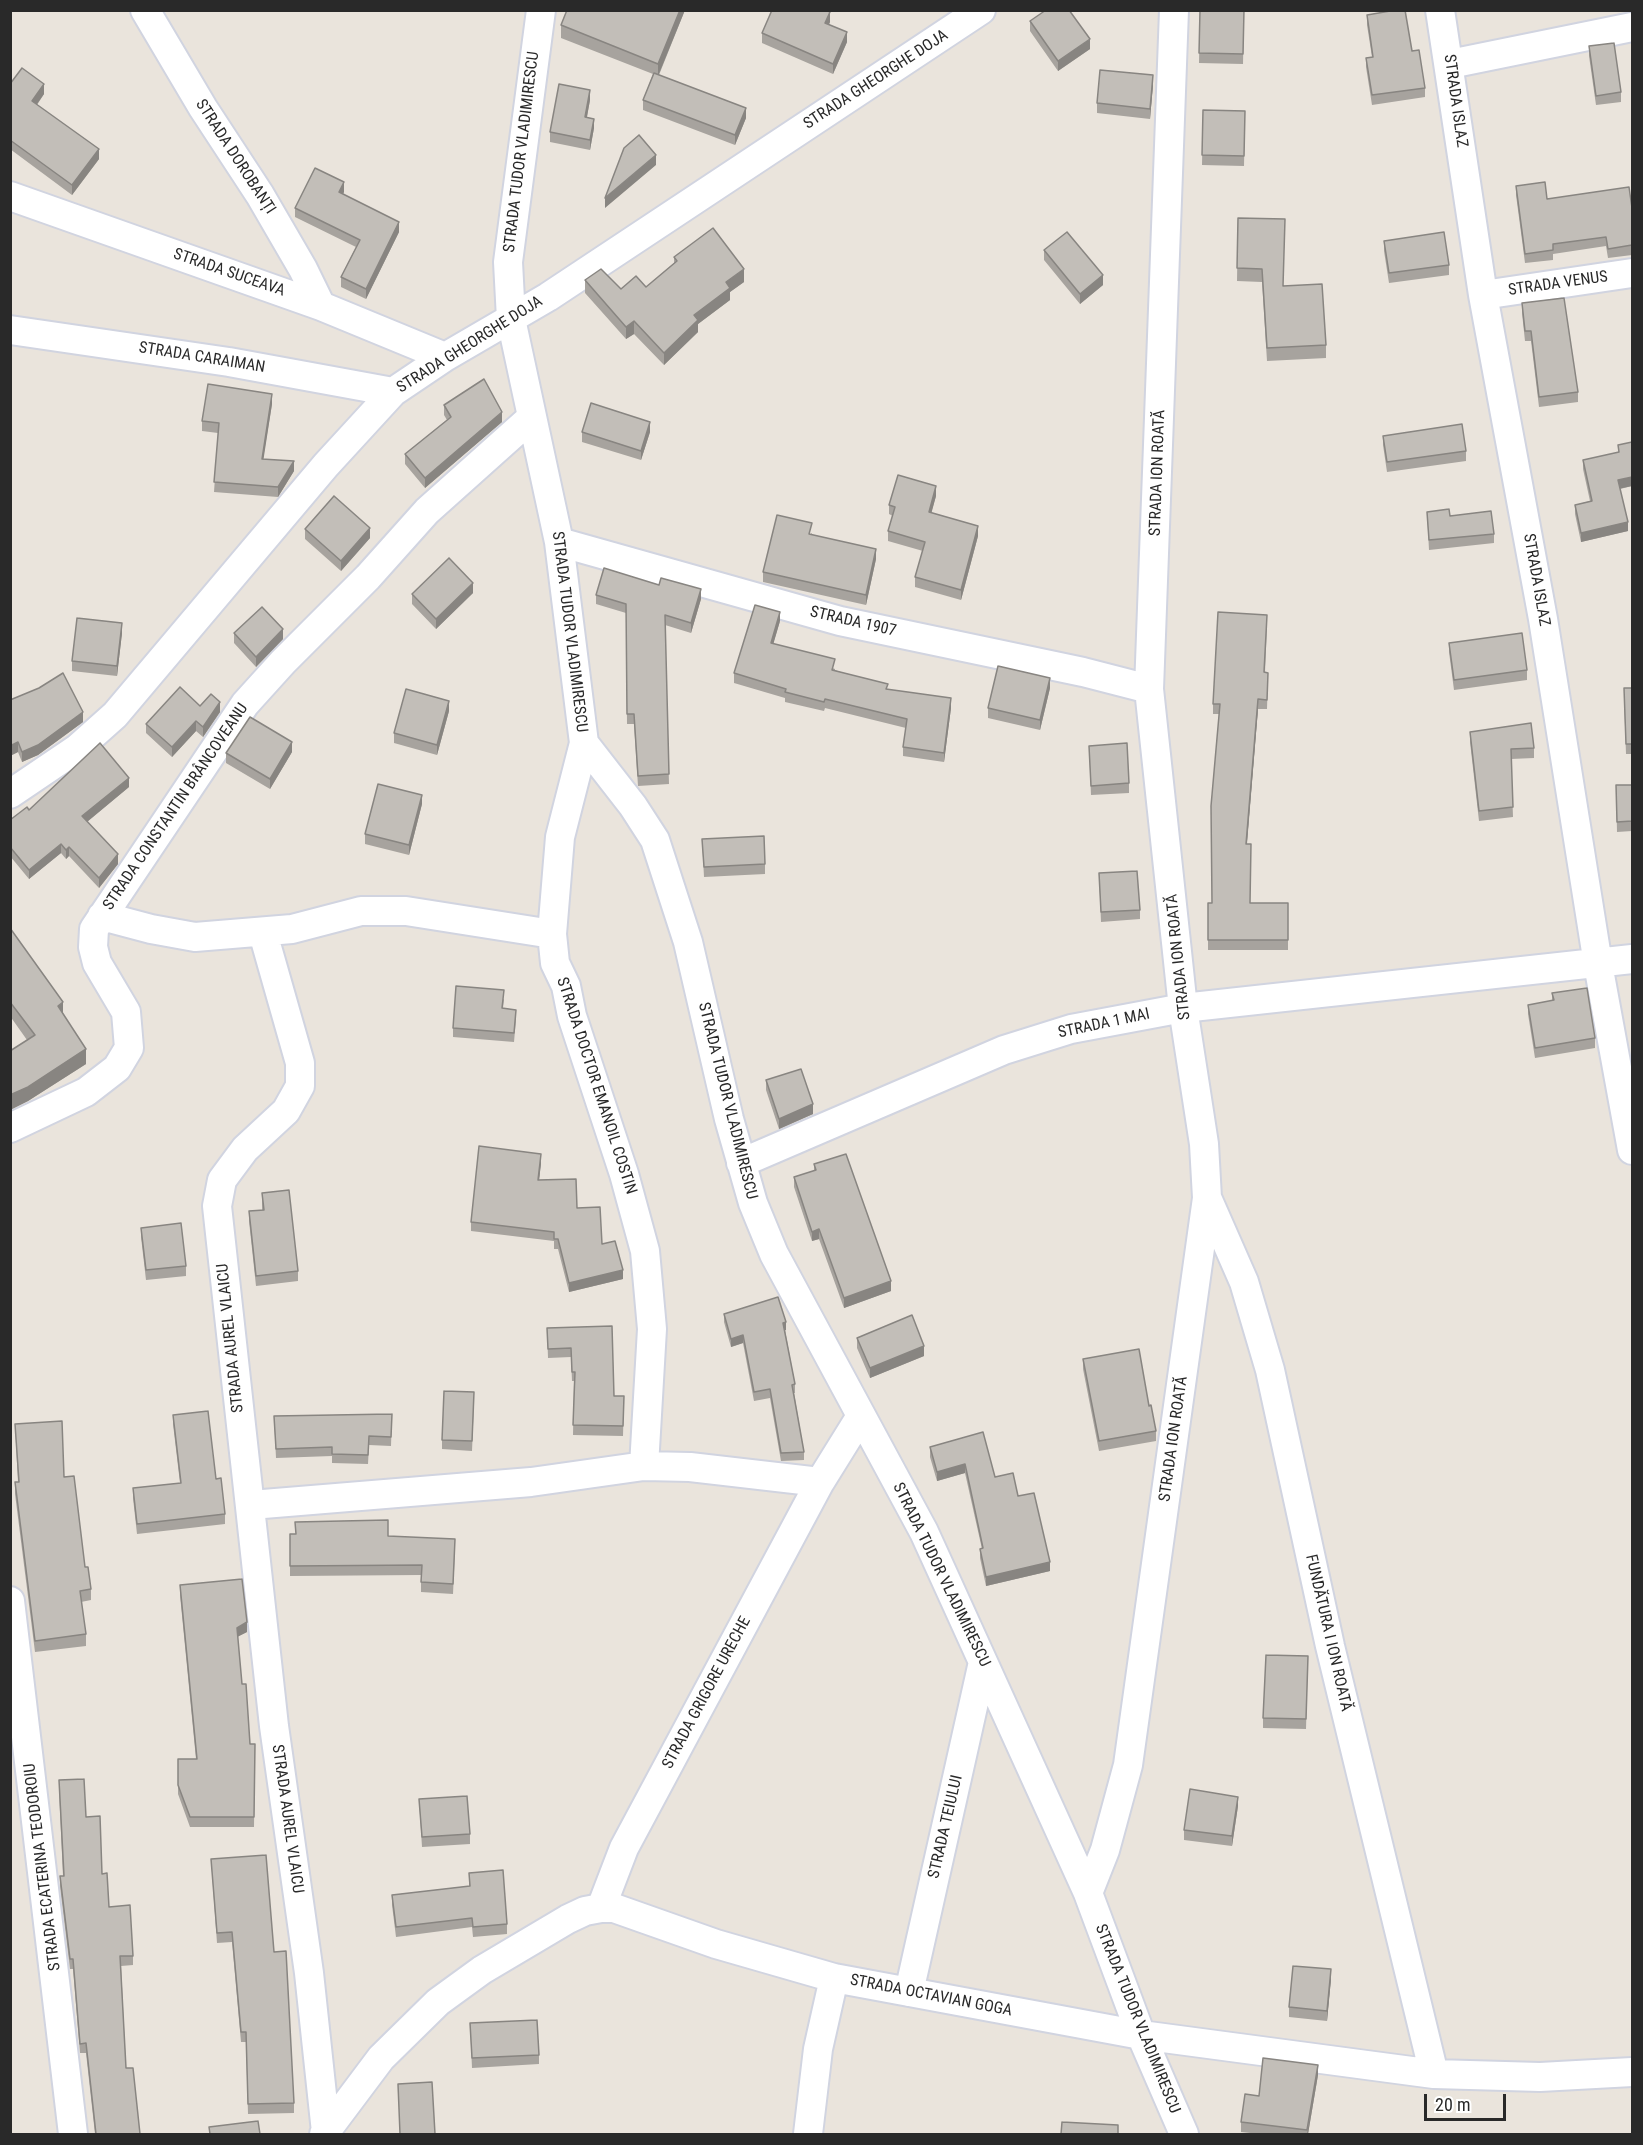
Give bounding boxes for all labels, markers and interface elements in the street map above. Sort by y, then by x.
street label: STRADA GHEORGHE DOJA [800,26,952,134]
street label: STRADA TUDOR VLADIMIRESCU [500,50,544,254]
street label: STRADA ISLAZ [1439,53,1471,149]
street label: STRADA DOROBANȚI [191,96,279,218]
street label: STRADA SUCEAVA [171,245,287,301]
street label: STRADA VENUS [1507,268,1609,300]
street label: STRADA GHEORGHE DOJA [394,292,546,398]
street label: STRADA CARAIMAN [137,339,267,377]
street label: STRADA ION ROATĂ [1146,409,1170,537]
street label: STRADA TUDOR VLADIMIRESCU [547,530,591,734]
street label: STRADA ISLAZ [1518,532,1554,628]
street label: STRADA 1907 [808,603,898,641]
street label: STRADA CONSTANTIN BRÂNCOVEANU [99,700,253,914]
street label: STRADA ION ROATĂ [1163,893,1195,1021]
street label: STRADA DOCTOR EMANOIL COSTIN [552,975,640,1197]
street label: STRADA TUDOR VLADIMIRESCU [693,1000,761,1202]
street label: STRADA 1 MAI [1056,1005,1152,1043]
street label: STRADA AUREL VLAICU [214,1262,248,1414]
street label: STRADA ION ROATĂ [1156,1375,1192,1503]
street label: STRADA TUDOR VLADIMIRESCU [888,1480,994,1670]
street label: FUNDĂTURA I ION ROATĂ [1301,1553,1355,1713]
street label: STRADA GRIGORE URECHE [659,1614,755,1772]
street label: STRADA AUREL VLAICU [267,1743,307,1895]
street label: STRADA ECATERINA TEODOROIU [21,1762,65,1972]
street label: STRADA TEIULUI [925,1773,967,1881]
street label: STRADA TUDOR VLADIMIRESCU [1090,1922,1184,2116]
street label: STRADA OCTAVIAN GOGA [848,1971,1014,2021]
scale bar [1427,2082,1510,2120]
text: 20 m [1435,2094,1470,2115]

